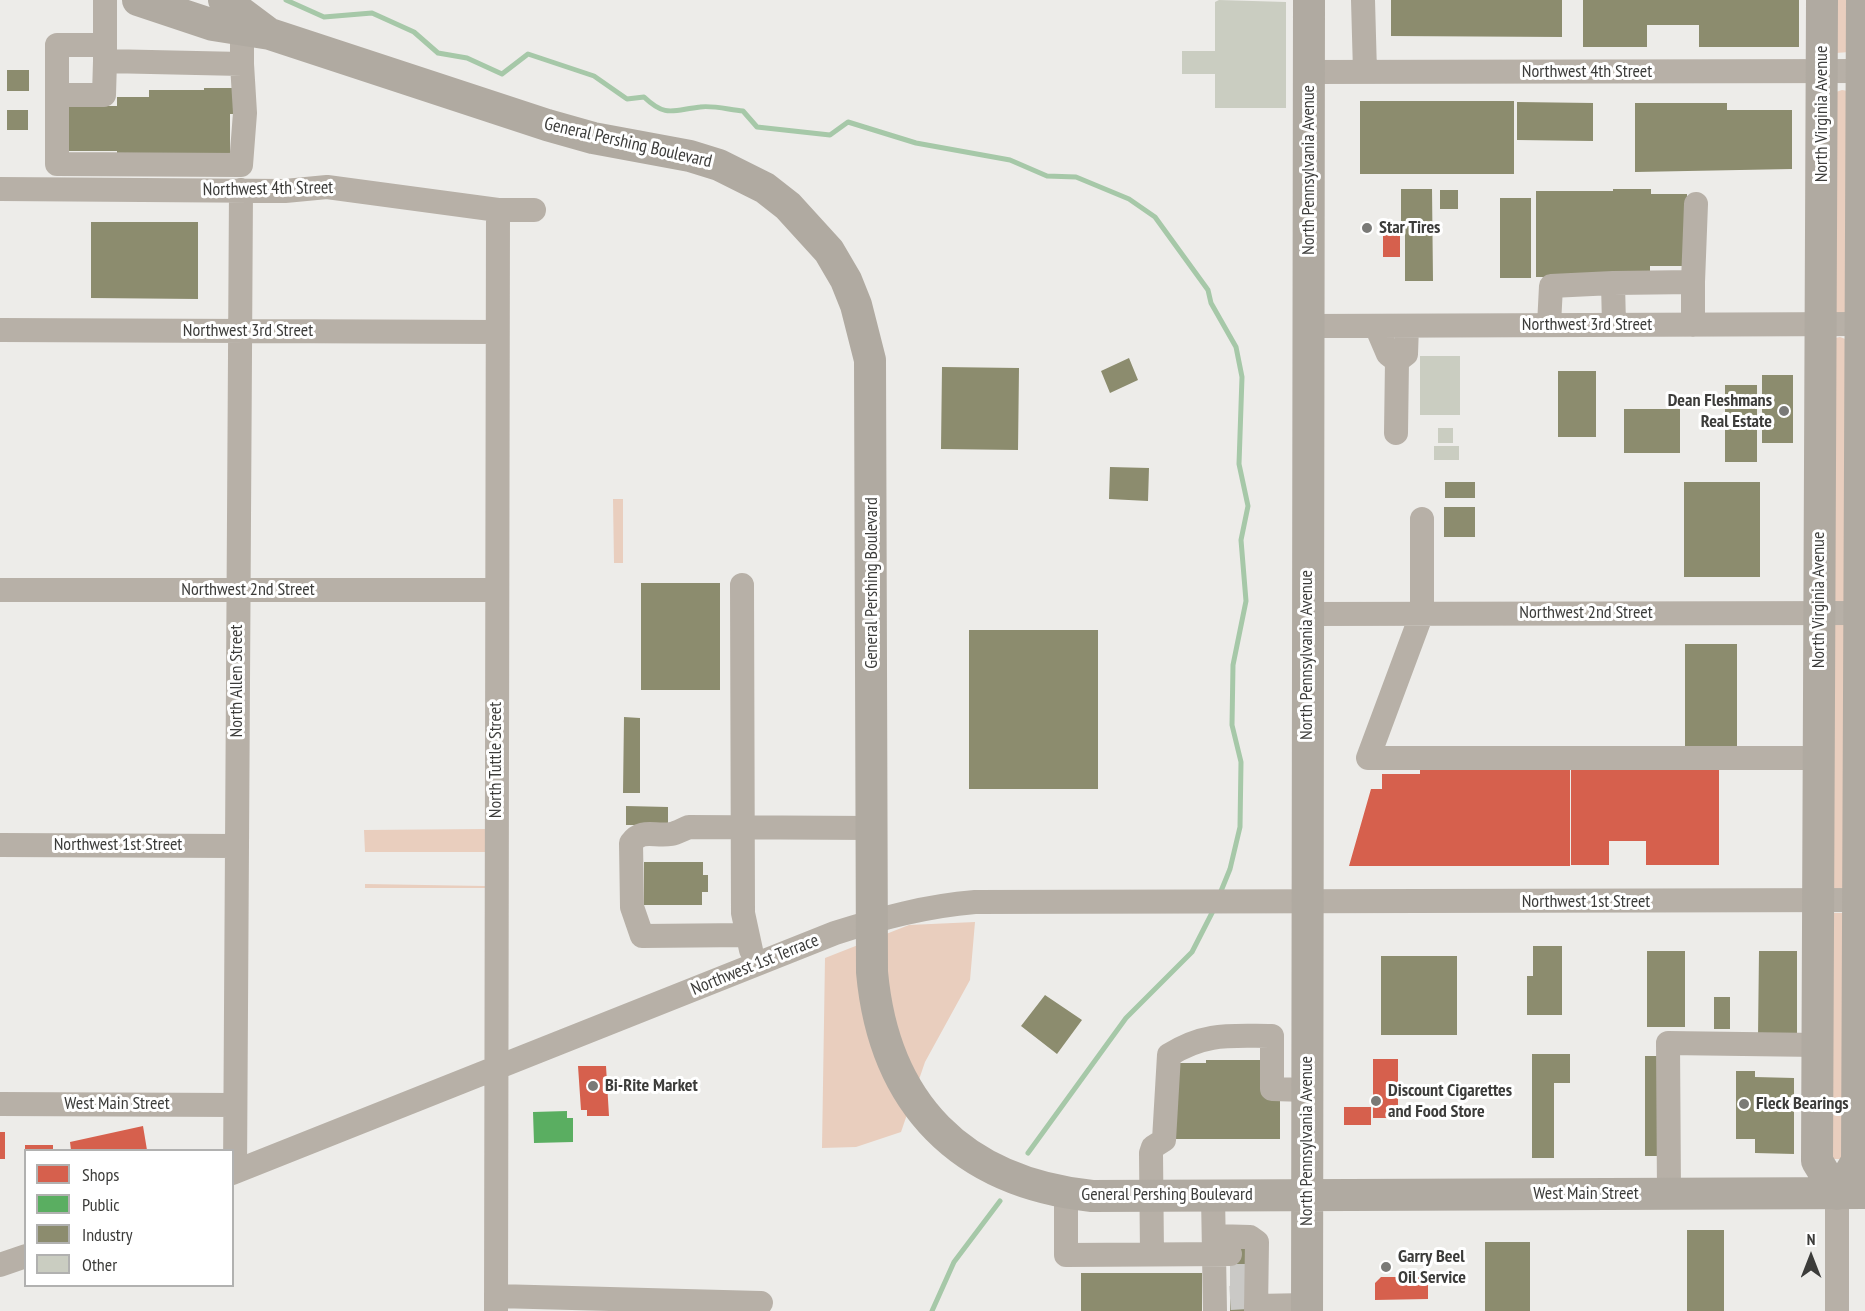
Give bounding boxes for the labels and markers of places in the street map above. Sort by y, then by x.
place label: Star Tires [1379,217,1440,239]
marker: Star Tires [1360,221,1374,235]
place label: Dean Fleshmans Real Estate [1668,390,1772,432]
marker: Dean Fleshmans Real Estate [1777,404,1791,418]
place label: Bi-Rite Market [605,1075,698,1097]
marker: Bi-Rite Market [586,1079,600,1093]
place label: Discount Cigarettes and Food Store [1388,1080,1512,1122]
place label: Fleck Bearings [1756,1093,1849,1115]
marker: Discount Cigarettes and Food Store [1369,1094,1383,1108]
marker: Fleck Bearings [1737,1097,1751,1111]
place label: Garry Beel Oil Service [1398,1246,1466,1288]
marker: Garry Beel Oil Service [1379,1260,1393,1274]

